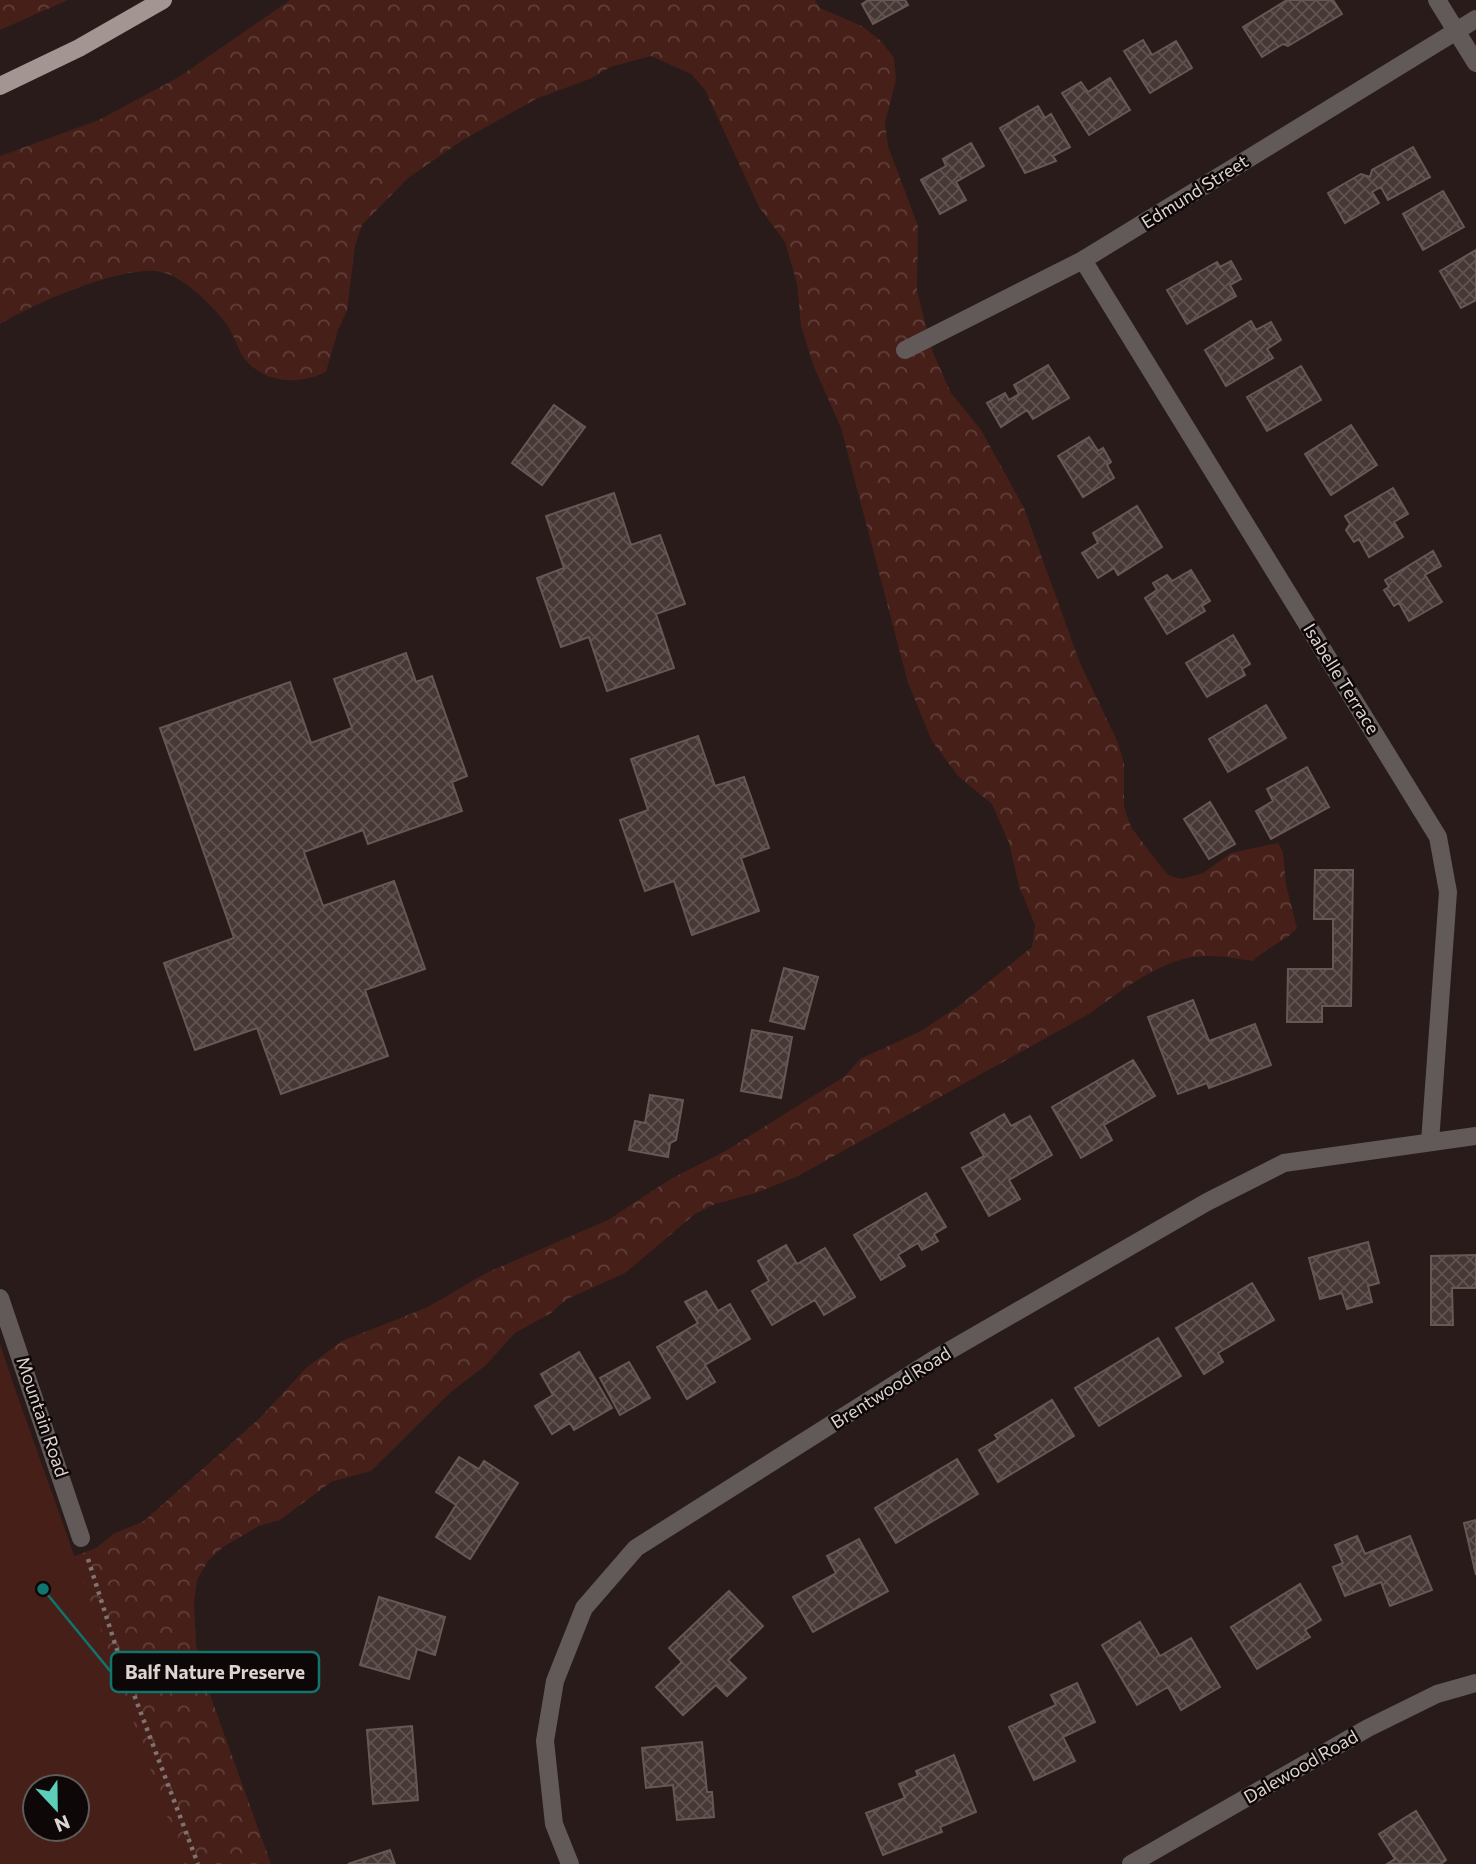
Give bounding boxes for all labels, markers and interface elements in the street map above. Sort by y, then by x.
street label: Edmund Street [1137,150,1252,233]
street label: Isabelle Terrace [1299,619,1385,738]
street label: Brentwood Road [826,1341,954,1433]
street label: Mountain Road [12,1354,74,1480]
callout: Balf Nature Preserve [111,1652,319,1692]
text: Balf Nature Preserve [125,1660,305,1683]
street label: Dalewood Road [1240,1725,1361,1808]
north arrow [21,1773,91,1843]
text: N [52,1811,73,1838]

